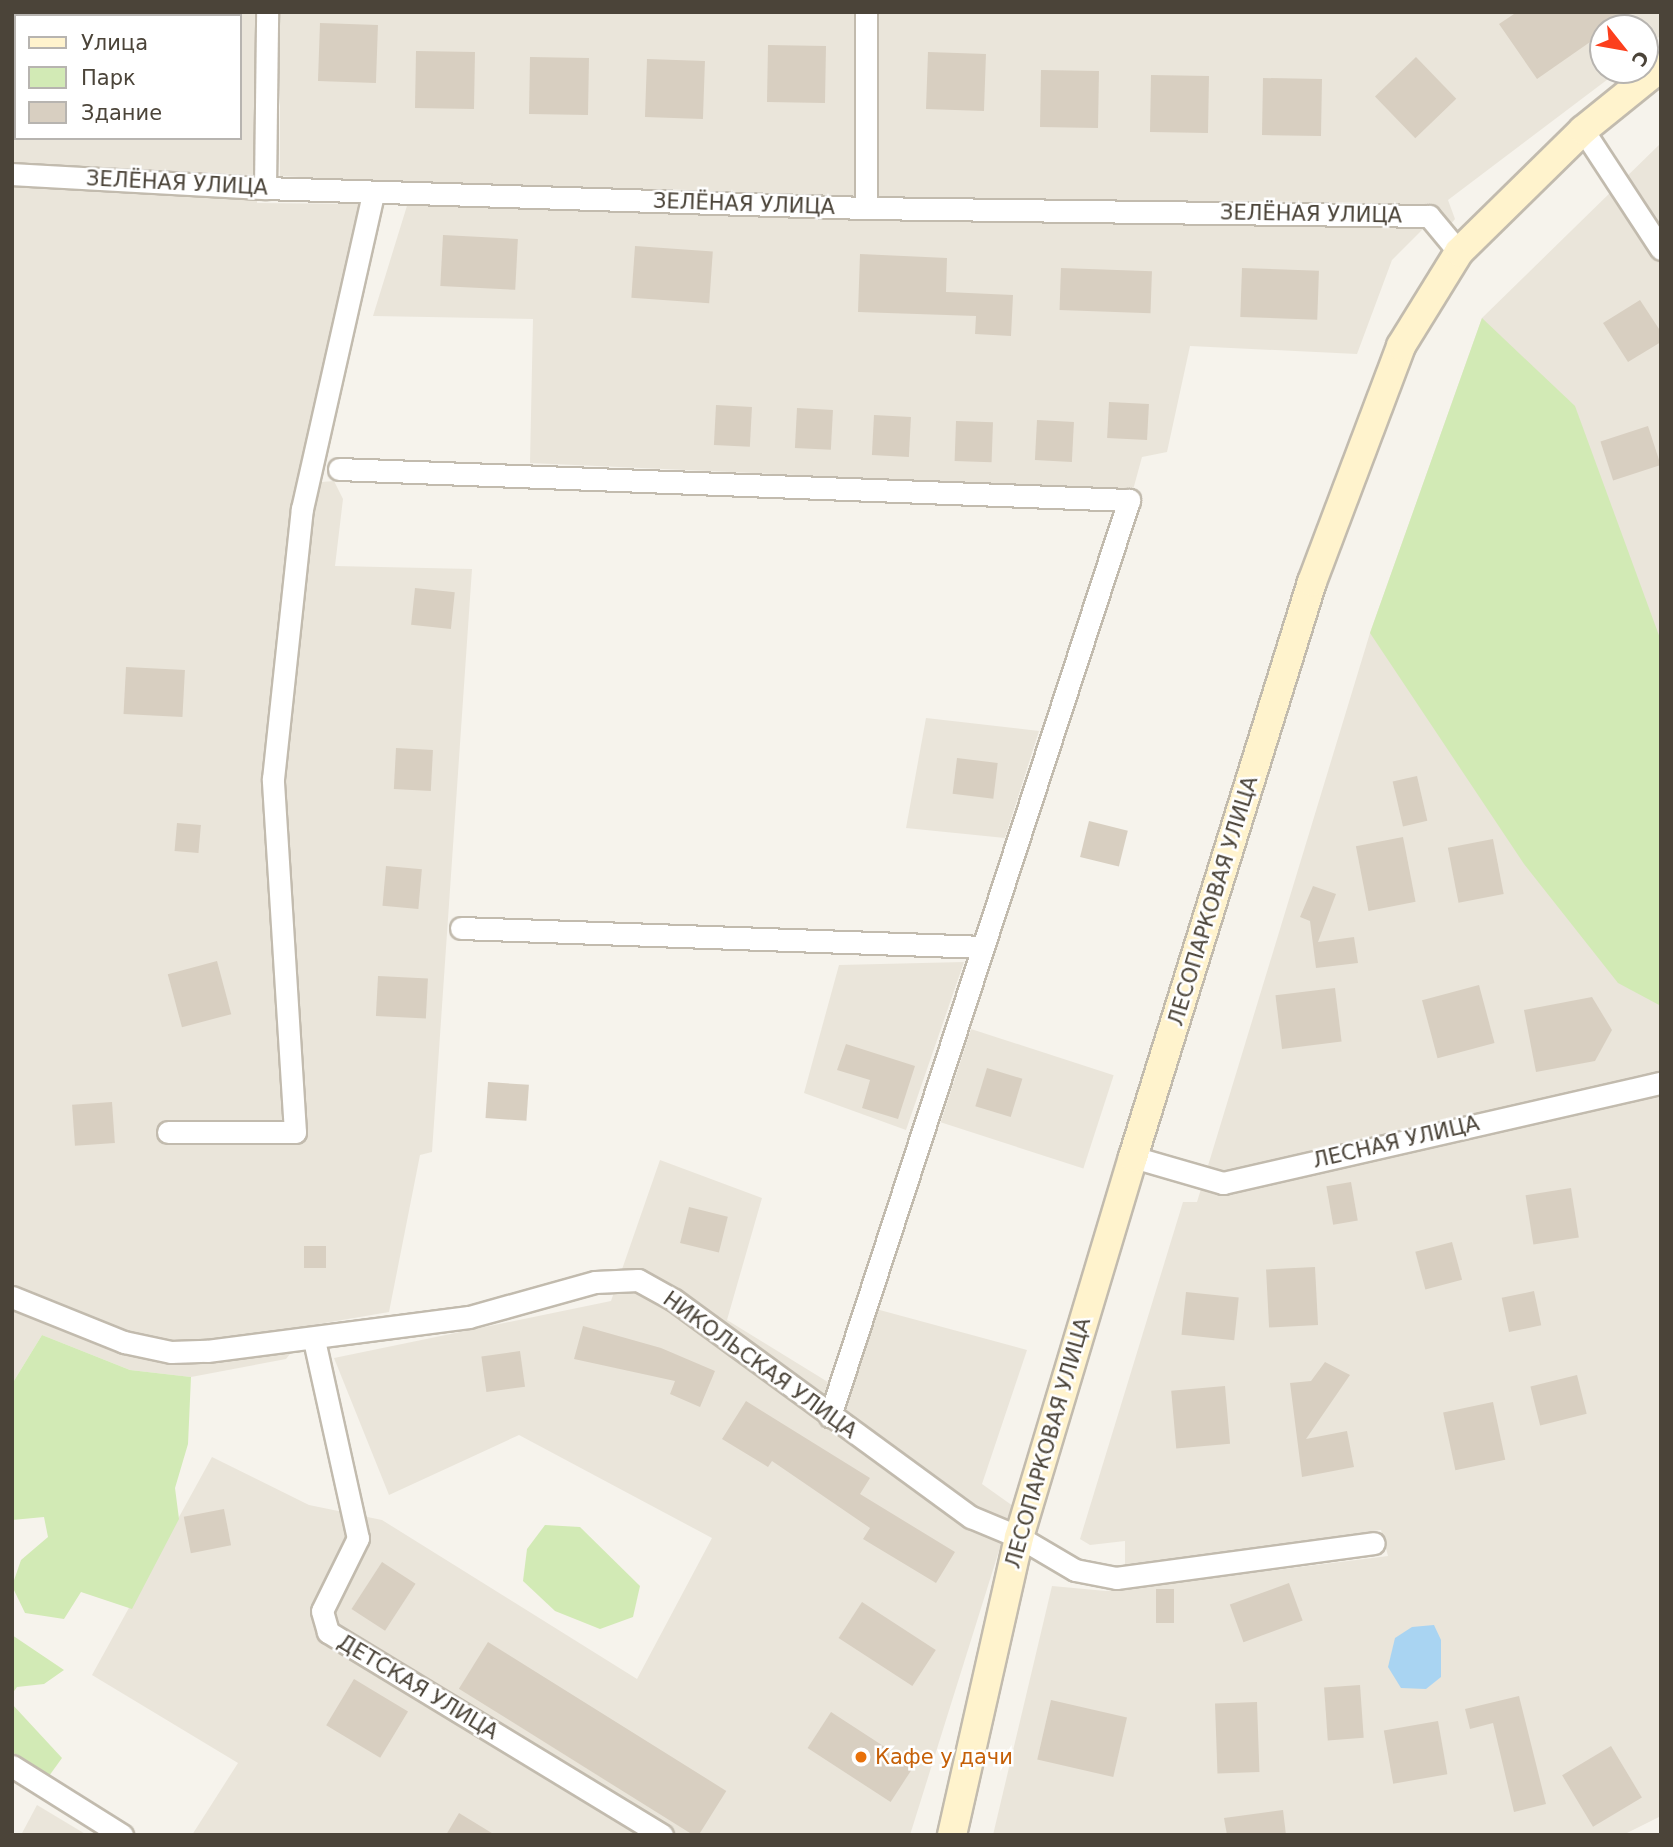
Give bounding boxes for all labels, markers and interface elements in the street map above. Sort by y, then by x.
legend [14,14,242,140]
north arrow [1589,14,1659,84]
text: Улица [81,31,148,55]
text: С [1627,47,1653,70]
text: Парк [81,66,136,90]
text: Здание [81,101,162,125]
street label: ЗЕЛЁНАЯ УЛИЦА [85,166,269,200]
street label: ЗЕЛЁНАЯ УЛИЦА [653,188,835,220]
street label: ЗЕЛЁНАЯ УЛИЦА [1220,200,1402,228]
street label: ЛЕСОПАРКОВАЯ УЛИЦА [1163,773,1263,1029]
street label: ЛЕСНАЯ УЛИЦА [1310,1111,1482,1173]
street label: НИКОЛЬСКАЯ УЛИЦА [658,1286,862,1444]
street label: ЛЕСОПАРКОВАЯ УЛИЦА [1000,1315,1096,1571]
street label: ДЕТСКАЯ УЛИЦА [333,1629,503,1745]
place label: Кафе у дачи [875,1744,1013,1770]
marker: Кафе у дачи [853,1749,869,1765]

